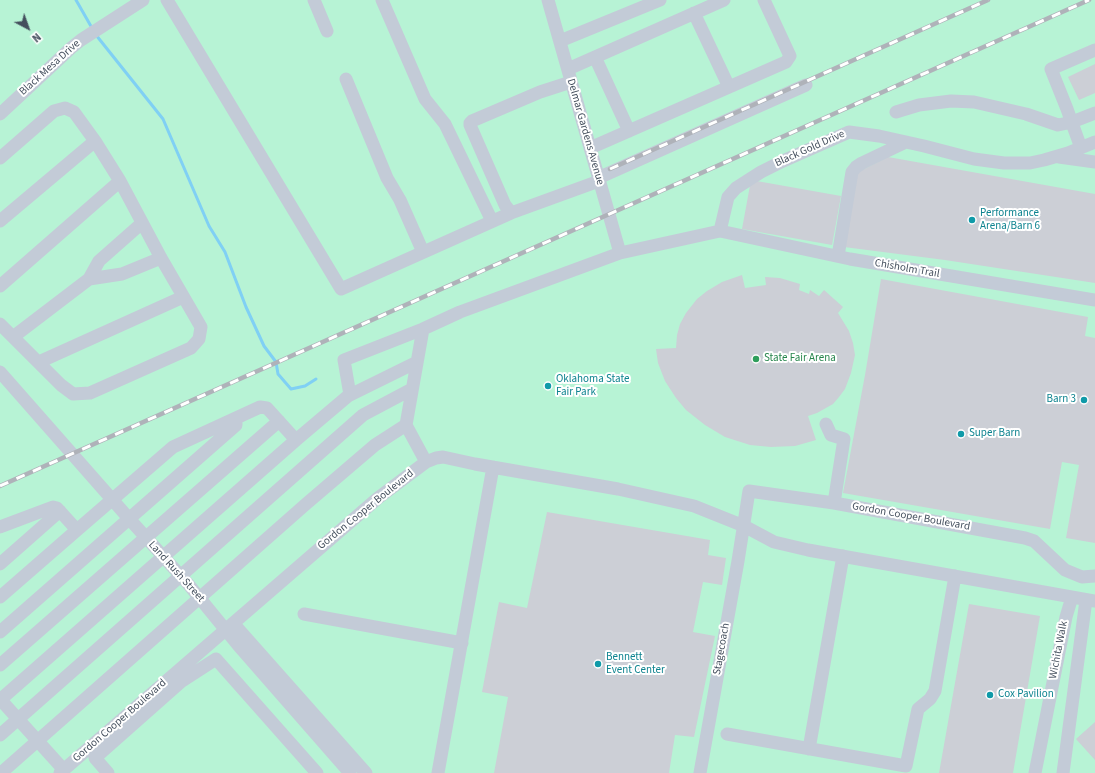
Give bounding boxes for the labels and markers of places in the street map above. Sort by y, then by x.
place label: Performance Arena/Barn 6 [980,207,1040,233]
marker: Performance Arena/Barn 6 [967,215,977,225]
place label: State Fair Arena [764,352,836,366]
marker: State Fair Arena [751,354,761,364]
place label: Oklahoma State Fair Park [556,373,629,399]
marker: Oklahoma State Fair Park [543,381,553,391]
place label: Barn 3 [1046,393,1076,407]
marker: Barn 3 [1079,395,1089,405]
place label: Super Barn [969,427,1020,441]
marker: Super Barn [956,429,966,439]
place label: Bennett Event Center [606,651,665,677]
marker: Bennett Event Center [593,659,603,669]
place label: Cox Pavilion [998,688,1054,702]
marker: Cox Pavilion [985,690,995,700]

